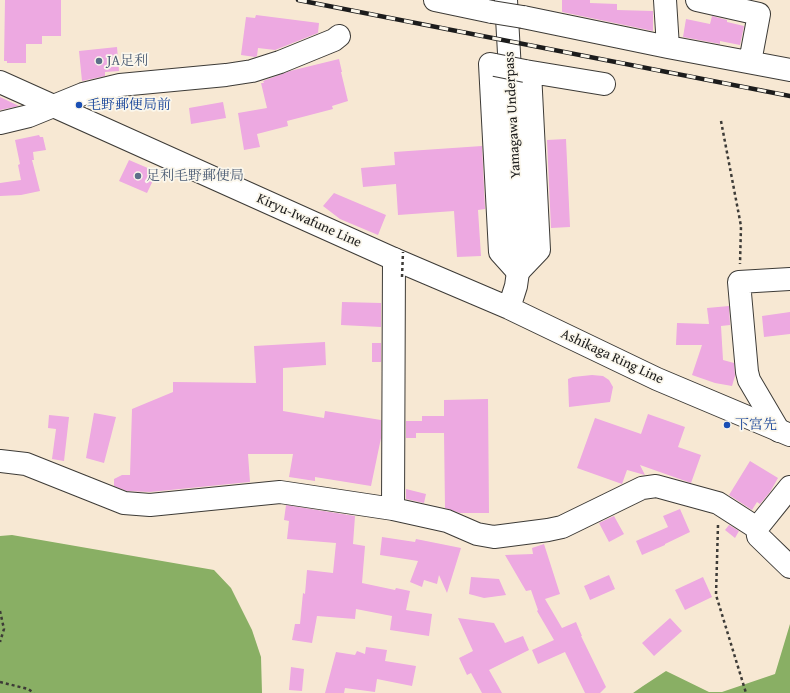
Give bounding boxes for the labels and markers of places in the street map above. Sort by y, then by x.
place label: JA足利 [107,53,148,69]
marker: JA足利 [94,56,104,66]
place label: 毛野郵便局前 [87,97,171,113]
marker: 毛野郵便局前 [74,100,84,110]
place label: 足利毛野郵便局 [146,168,244,184]
marker: 足利毛野郵便局 [133,171,143,181]
place label: 下宮先 [735,417,777,433]
marker: 下宮先 [722,420,732,430]

